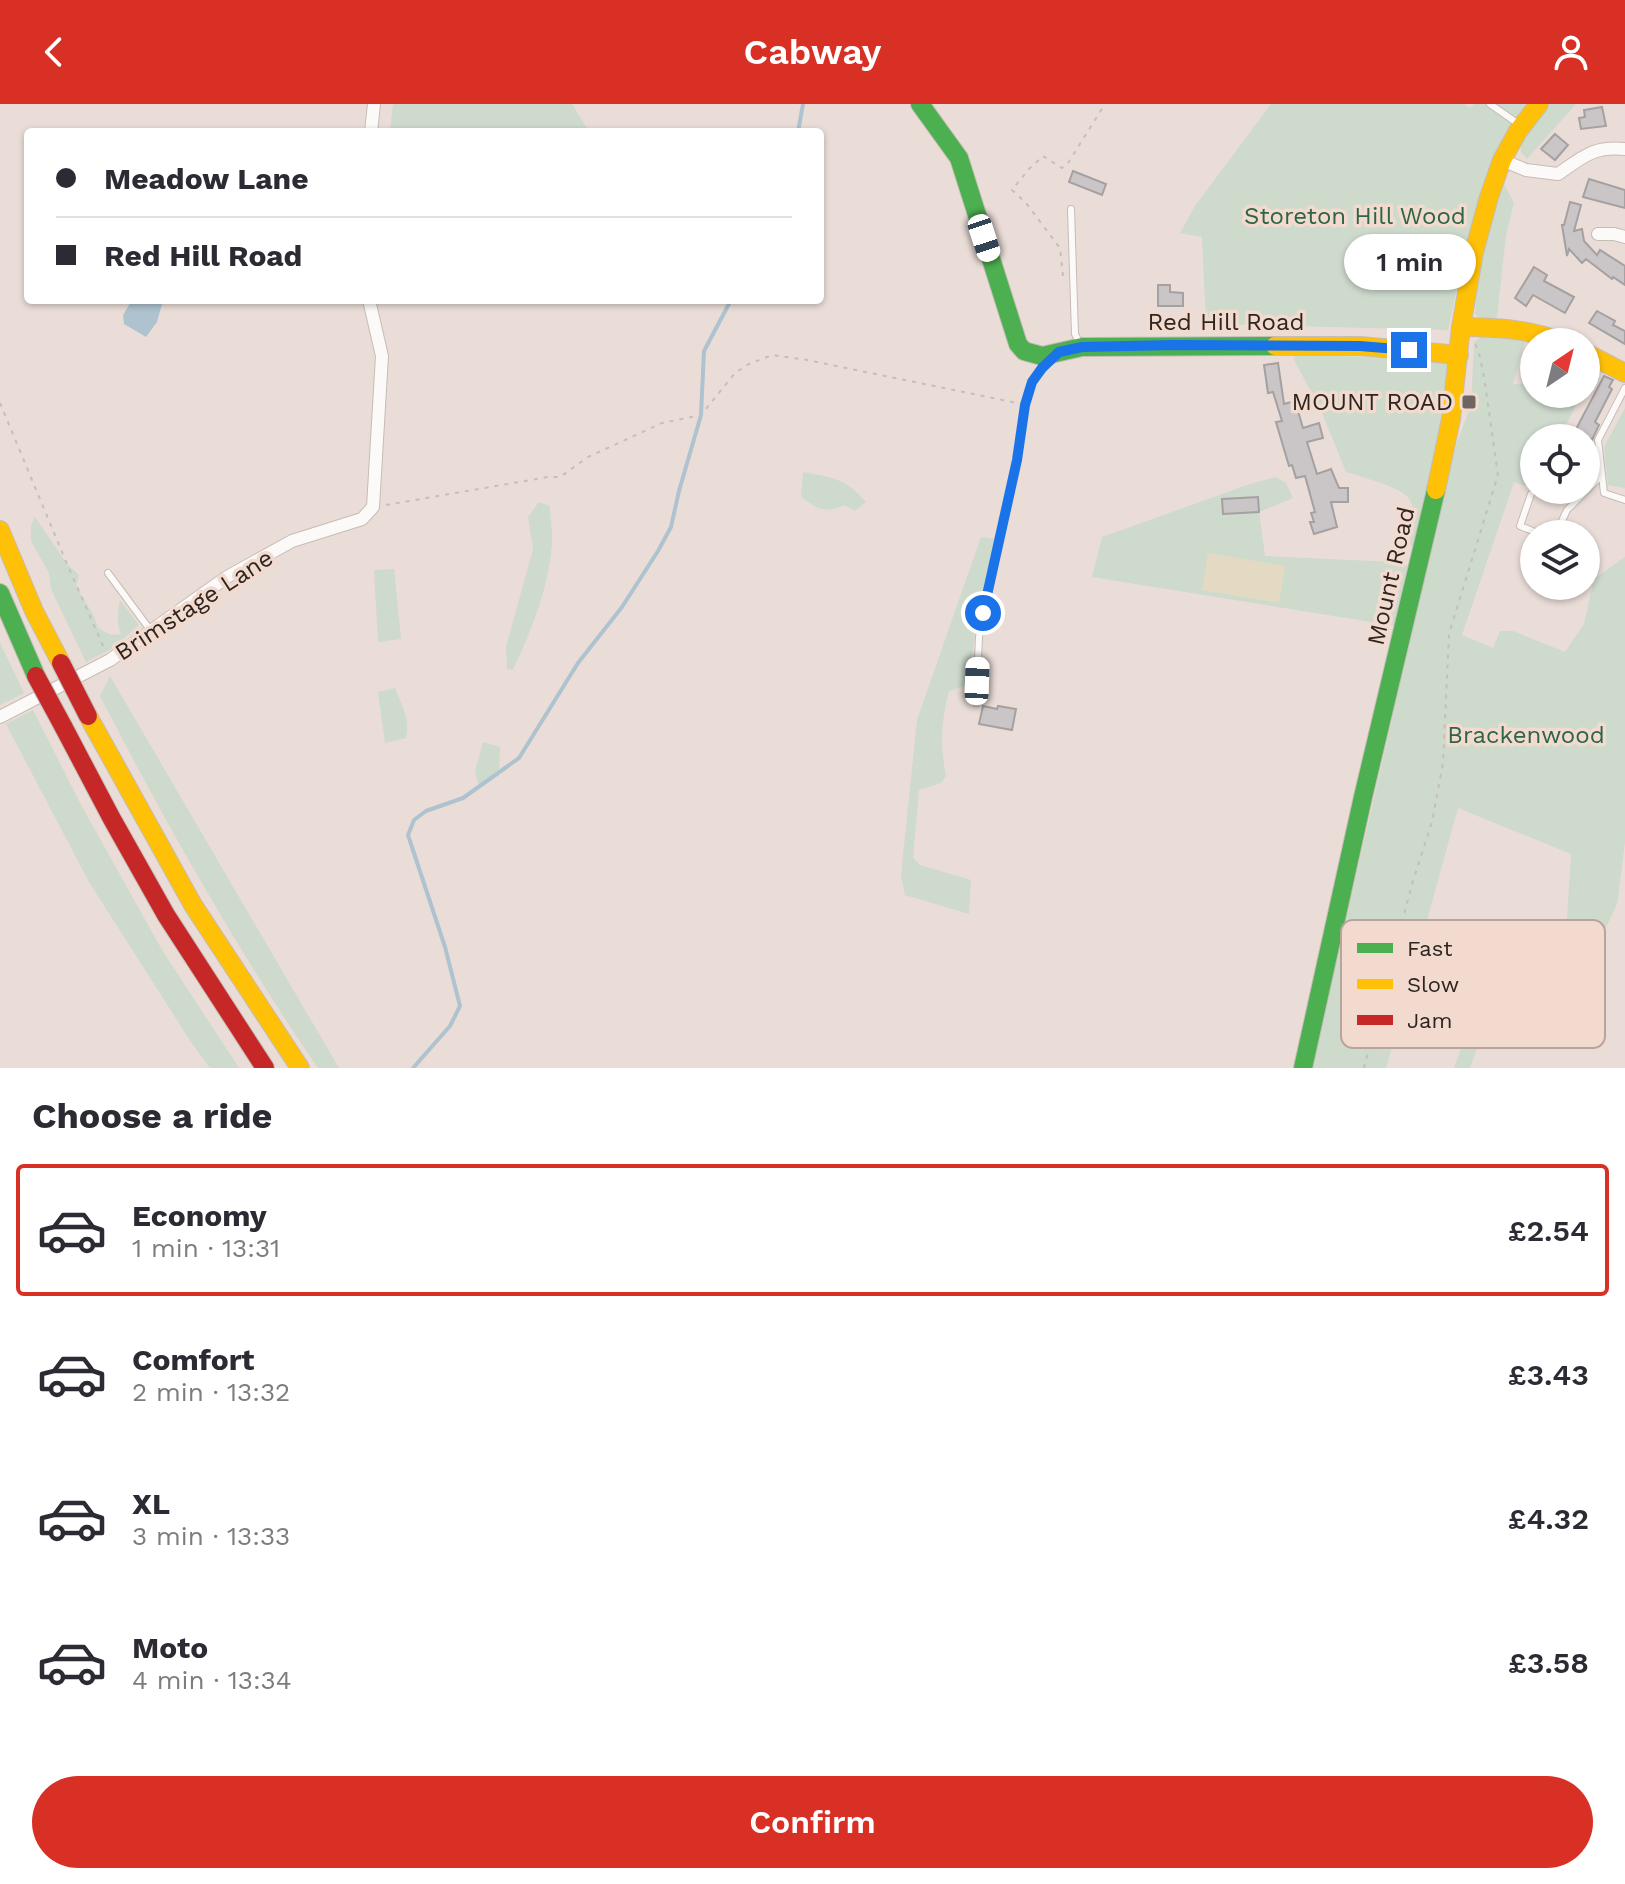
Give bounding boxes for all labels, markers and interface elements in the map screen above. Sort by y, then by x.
icon: back [32,30,76,74]
icon: person [1549,30,1593,74]
text: Cabway [744,31,881,73]
text: Meadow Lane [104,161,309,196]
park label: Storeton Hill Wood [1244,202,1466,230]
car [965,211,1003,265]
callout: 1 min [1343,234,1475,290]
text: Red Hill Road [104,238,302,273]
text: 1 min [1377,247,1443,277]
street label: Red Hill Road [1147,308,1305,336]
north arrow [1520,328,1600,408]
map controls [1520,328,1600,600]
route end [1391,332,1427,368]
place label: MOUNT ROAD [1292,388,1453,416]
marker: MOUNT ROAD [1460,393,1478,411]
button: locate [1520,424,1600,504]
street label: Mount Road [1361,504,1421,648]
button: layers [1520,520,1600,600]
street label: Brimstage Lane [110,544,278,666]
route start [965,595,1001,631]
car [964,657,990,705]
park label: Brackenwood [1447,721,1605,749]
legend [1341,920,1605,1048]
text: Fast [1407,936,1453,961]
text: Slow [1407,972,1459,997]
text: Jam [1407,1008,1452,1033]
text: Choose a ride [32,1095,272,1137]
icon: car [36,1194,108,1266]
text: Economy [132,1198,267,1233]
text: £2.54 [1508,1213,1589,1248]
text: 1 min · 13:31 [132,1233,280,1263]
icon: car [36,1338,108,1410]
text: Comfort [132,1342,254,1377]
text: £3.43 [1508,1357,1589,1392]
text: 2 min · 13:32 [132,1377,290,1407]
icon: car [36,1482,108,1554]
text: XL [132,1486,170,1521]
text: £4.32 [1508,1501,1589,1536]
text: 3 min · 13:33 [132,1521,290,1551]
icon: car [36,1626,108,1698]
text: Moto [132,1630,208,1665]
text: £3.58 [1508,1645,1589,1680]
text: 4 min · 13:34 [132,1665,292,1695]
button: Confirm [32,1776,1593,1868]

